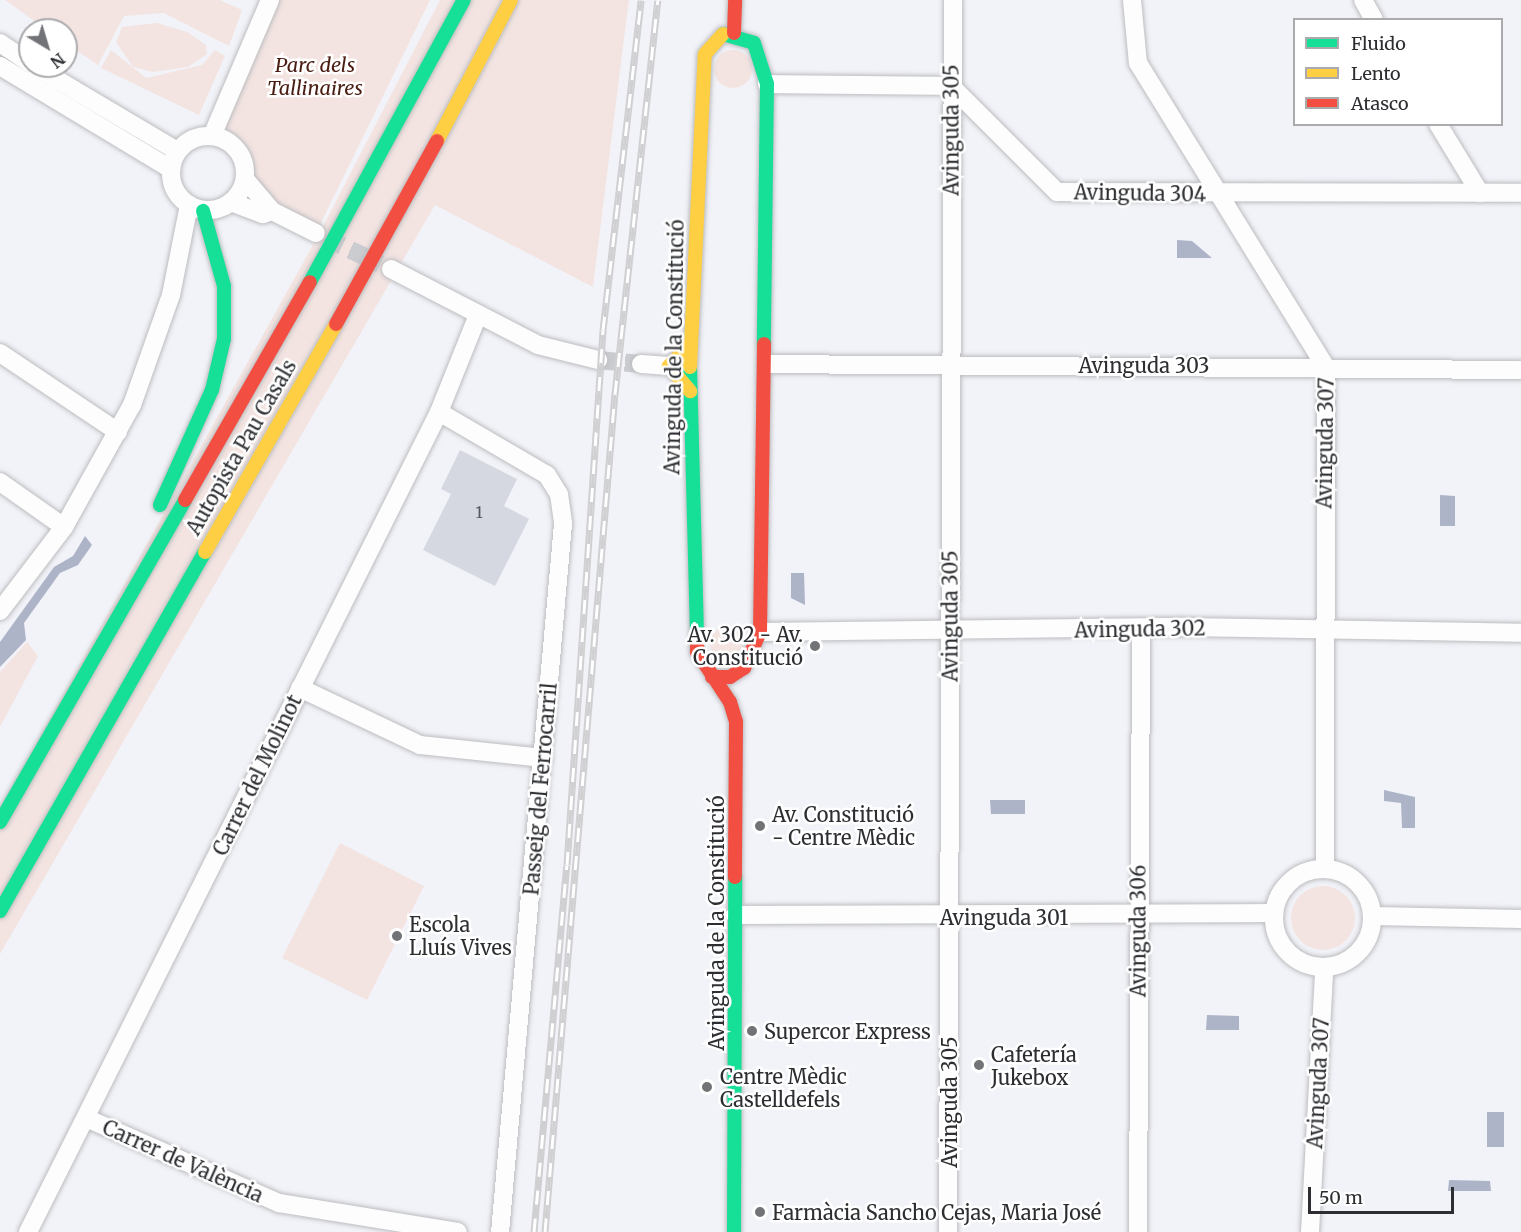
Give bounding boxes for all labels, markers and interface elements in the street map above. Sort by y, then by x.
north arrow [18,18,78,78]
legend [1293,18,1503,126]
text: Fluido [1351,32,1406,55]
text: N [47,49,69,72]
park label: Parc dels Tallinaires [267,53,363,100]
text: Lento [1351,62,1401,85]
street label: Avinguda 305 [939,64,963,196]
text: Atasco [1351,92,1409,115]
street label: Avinguda 304 [1074,180,1206,206]
street label: Avinguda de la Constitució [660,219,688,475]
street label: Avinguda 303 [1079,353,1209,377]
street label: Autopista Pau Casals [181,355,301,539]
street label: Avinguda 307 [1312,377,1338,509]
house number: 1 [475,502,483,522]
street label: Avinguda 305 [938,550,962,682]
street label: Avinguda 302 [1074,616,1206,642]
place label: Av. 302 - Av. Constitució [688,622,803,669]
marker: Av. 302 - Av. Constitució [808,639,822,653]
street label: Passeig del Ferrocarril [519,682,561,896]
street label: Carrer del Molinot [208,691,306,859]
street label: Avinguda de la Constitució [704,795,728,1051]
place label: Av. Constitució - Centre Mèdic [772,802,915,849]
marker: Av. Constitució - Centre Mèdic [753,819,767,833]
street label: Avinguda 306 [1126,865,1150,997]
street label: Avinguda 301 [940,905,1068,929]
place label: Escola Lluís Vives [409,912,512,959]
marker: Escola Lluís Vives [390,929,404,943]
street label: Avinguda 307 [1303,1017,1333,1149]
place label: Supercor Express [764,1019,931,1043]
marker: Supercor Express [745,1024,759,1038]
street label: Avinguda 305 [937,1036,961,1168]
place label: Cafetería Jukebox [991,1042,1077,1089]
marker: Cafetería Jukebox [972,1058,986,1072]
place label: Centre Mèdic Castelldefels [720,1064,847,1111]
marker: Centre Mèdic Castelldefels [698,1078,716,1096]
street label: Carrer de València [99,1115,267,1207]
scale bar [1311,1175,1456,1213]
text: 50 m [1319,1186,1363,1209]
place label: Farmàcia Sancho Cejas, Maria José [772,1200,1101,1224]
marker: Farmàcia Sancho Cejas, Maria José [753,1205,767,1219]

